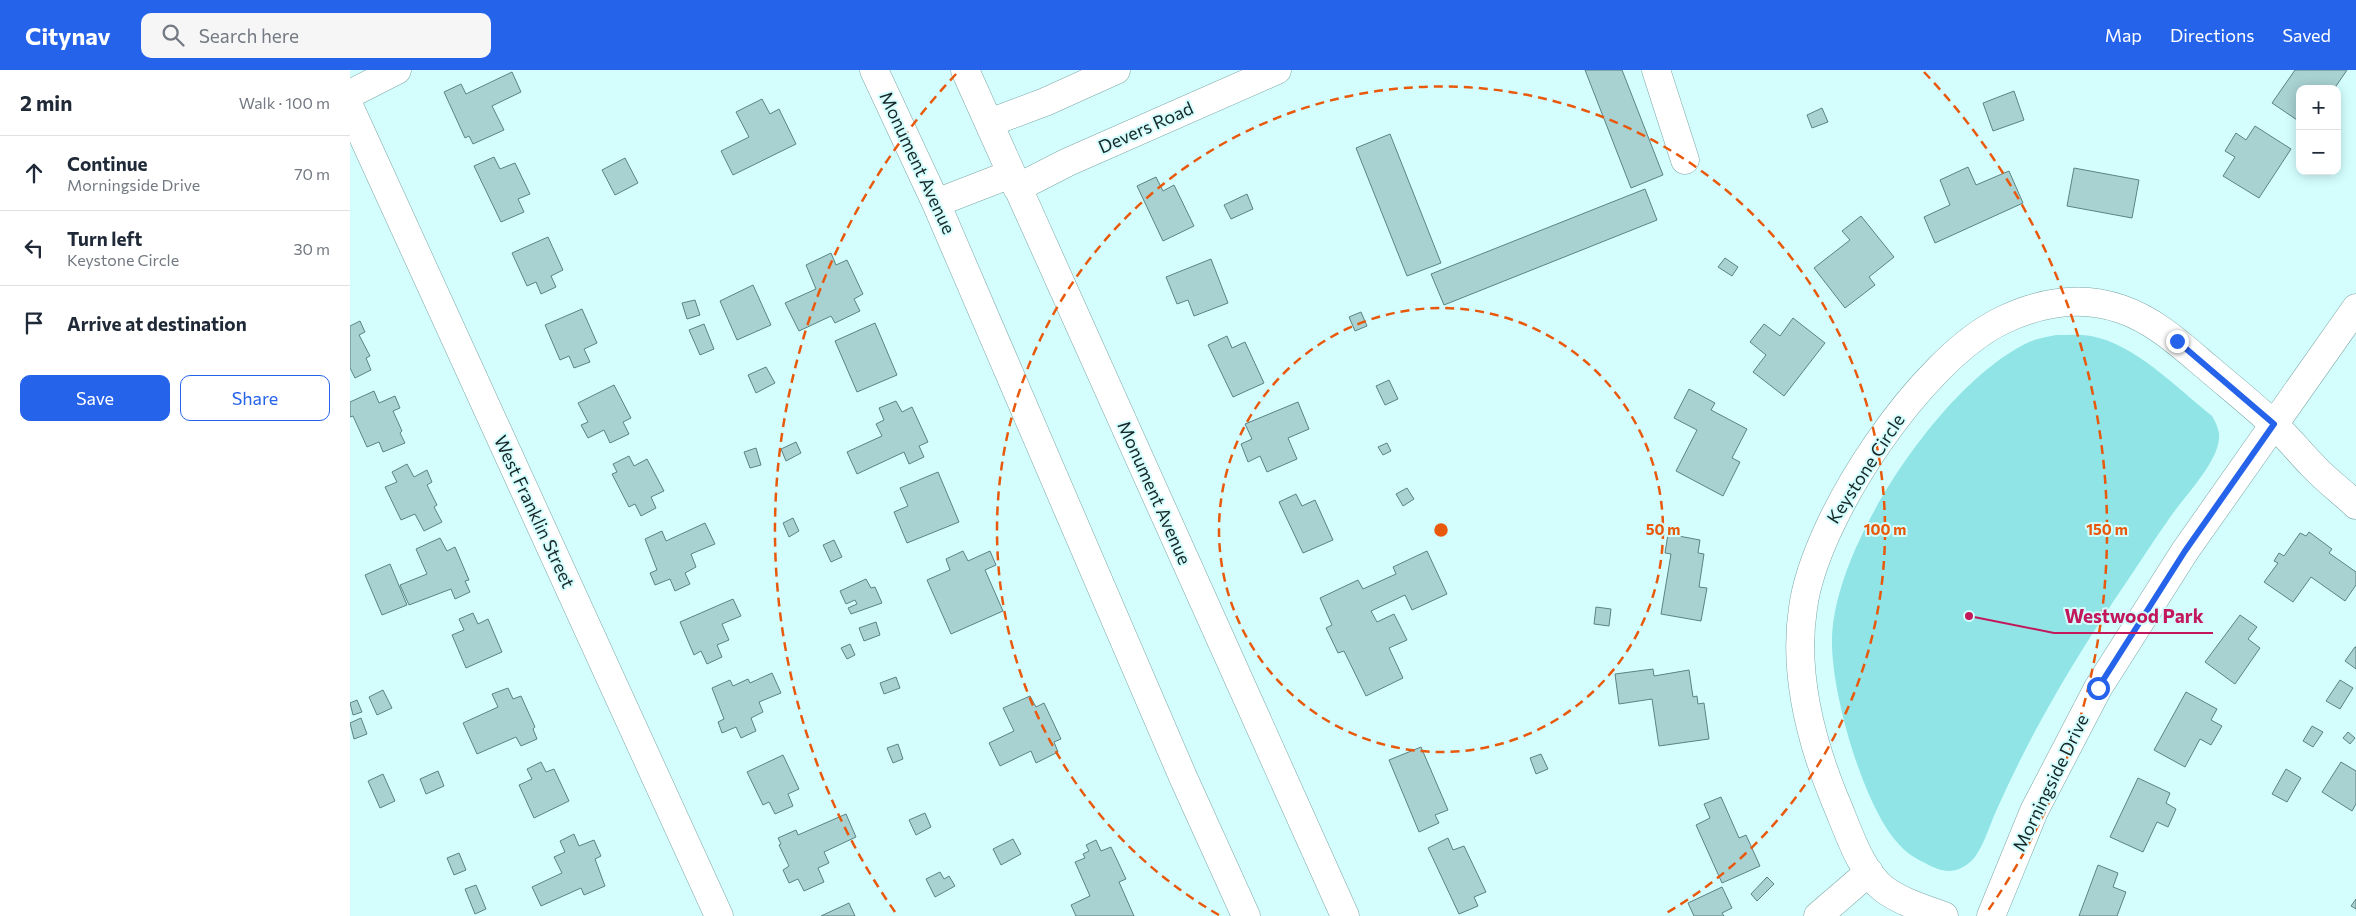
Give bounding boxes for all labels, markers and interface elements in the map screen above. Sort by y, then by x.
search box [141,13,491,58]
text: Citynav [25,21,111,50]
icon: search [159,21,187,49]
text: Search here [199,24,299,47]
text: Map [2105,24,2142,46]
text: Directions [2170,24,2254,46]
text: Saved [2282,24,2331,46]
map controls [2296,85,2341,175]
button: + [2296,85,2341,130]
street label: Monument Avenue [875,88,961,237]
text: 2 min [20,90,72,115]
text: Walk · 100 m [239,93,330,112]
street label: Devers Road [1095,96,1196,158]
button: − [2296,130,2341,175]
text: Continue [67,152,147,175]
icon: ahead [20,159,48,187]
text: 70 m [294,164,330,183]
text: Morningside Drive [67,175,200,194]
text: Turn left [67,227,142,250]
icon: left [20,234,48,262]
text: 30 m [293,239,330,258]
text: Keystone Circle [67,250,179,269]
icon: arrive [20,309,48,337]
text: Arrive at destination [67,312,247,335]
route end [2166,330,2189,353]
button: Save [20,375,170,421]
button: Share [180,375,330,421]
street label: Keystone Circle [1822,410,1909,527]
street label: Monument Avenue [1113,417,1196,568]
street label: West Franklin Street [490,432,580,591]
text: 50 m [1646,520,1680,538]
text: 100 m [1864,520,1906,538]
text: 150 m [2086,520,2128,538]
centre of rings [1432,521,1450,539]
callout: Westwood Park [2054,599,2213,633]
text: Westwood Park [2064,604,2204,627]
route start [2087,677,2110,700]
street label: Morningside Drive [2007,710,2093,855]

